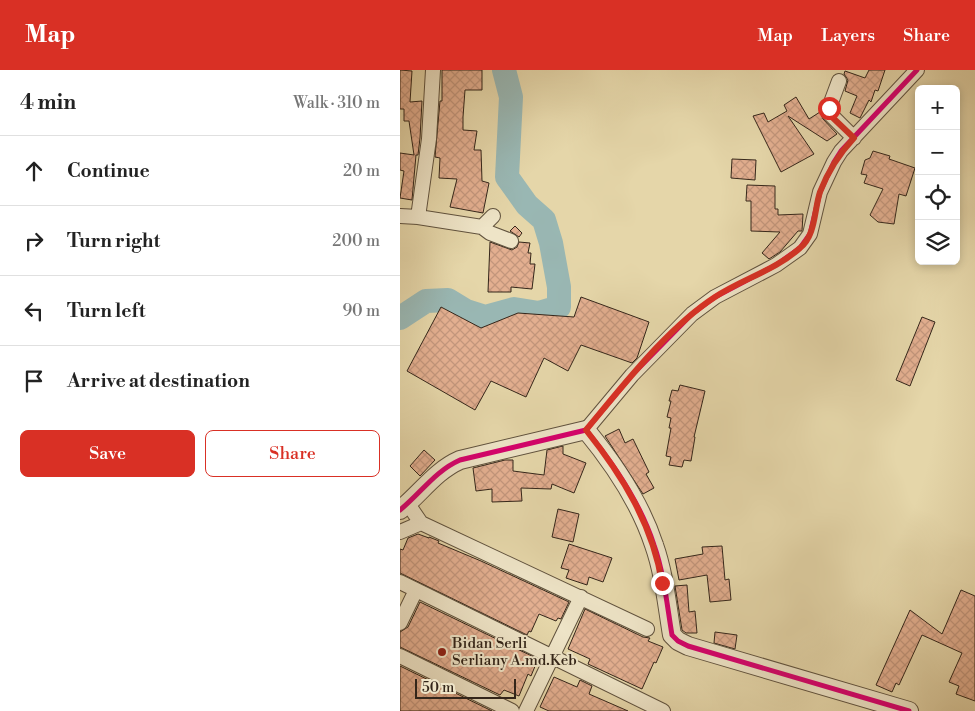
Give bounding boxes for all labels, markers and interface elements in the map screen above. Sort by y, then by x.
text: Map [25,20,75,50]
text: Map [758,24,793,47]
text: Layers [821,24,875,47]
text: Share [903,24,950,47]
map controls [915,85,960,265]
button: + [915,85,960,130]
text: 4 min [20,90,76,116]
text: Walk · 310 m [293,93,380,113]
route start [818,97,841,120]
button: − [915,130,960,175]
icon: ahead [20,157,48,185]
text: Continue [67,159,150,183]
text: 20 m [343,161,380,181]
button: locate [915,175,960,220]
button: layers [915,220,960,265]
icon: right [20,227,48,255]
text: Turn right [67,229,160,253]
text: 200 m [332,231,380,251]
icon: left [20,297,48,325]
text: Turn left [67,299,146,323]
text: 90 m [342,301,380,321]
icon: arrive [20,367,48,395]
text: Arrive at destination [67,369,250,393]
button: Save [20,430,195,477]
button: Share [205,430,380,477]
route end [651,572,674,595]
place label: Bidan Serli Serliany A.md.Keb [451,634,577,670]
marker: Bidan Serli Serliany A.md.Keb [436,646,448,658]
scale bar [415,676,516,699]
text: 50 m [422,679,454,697]

